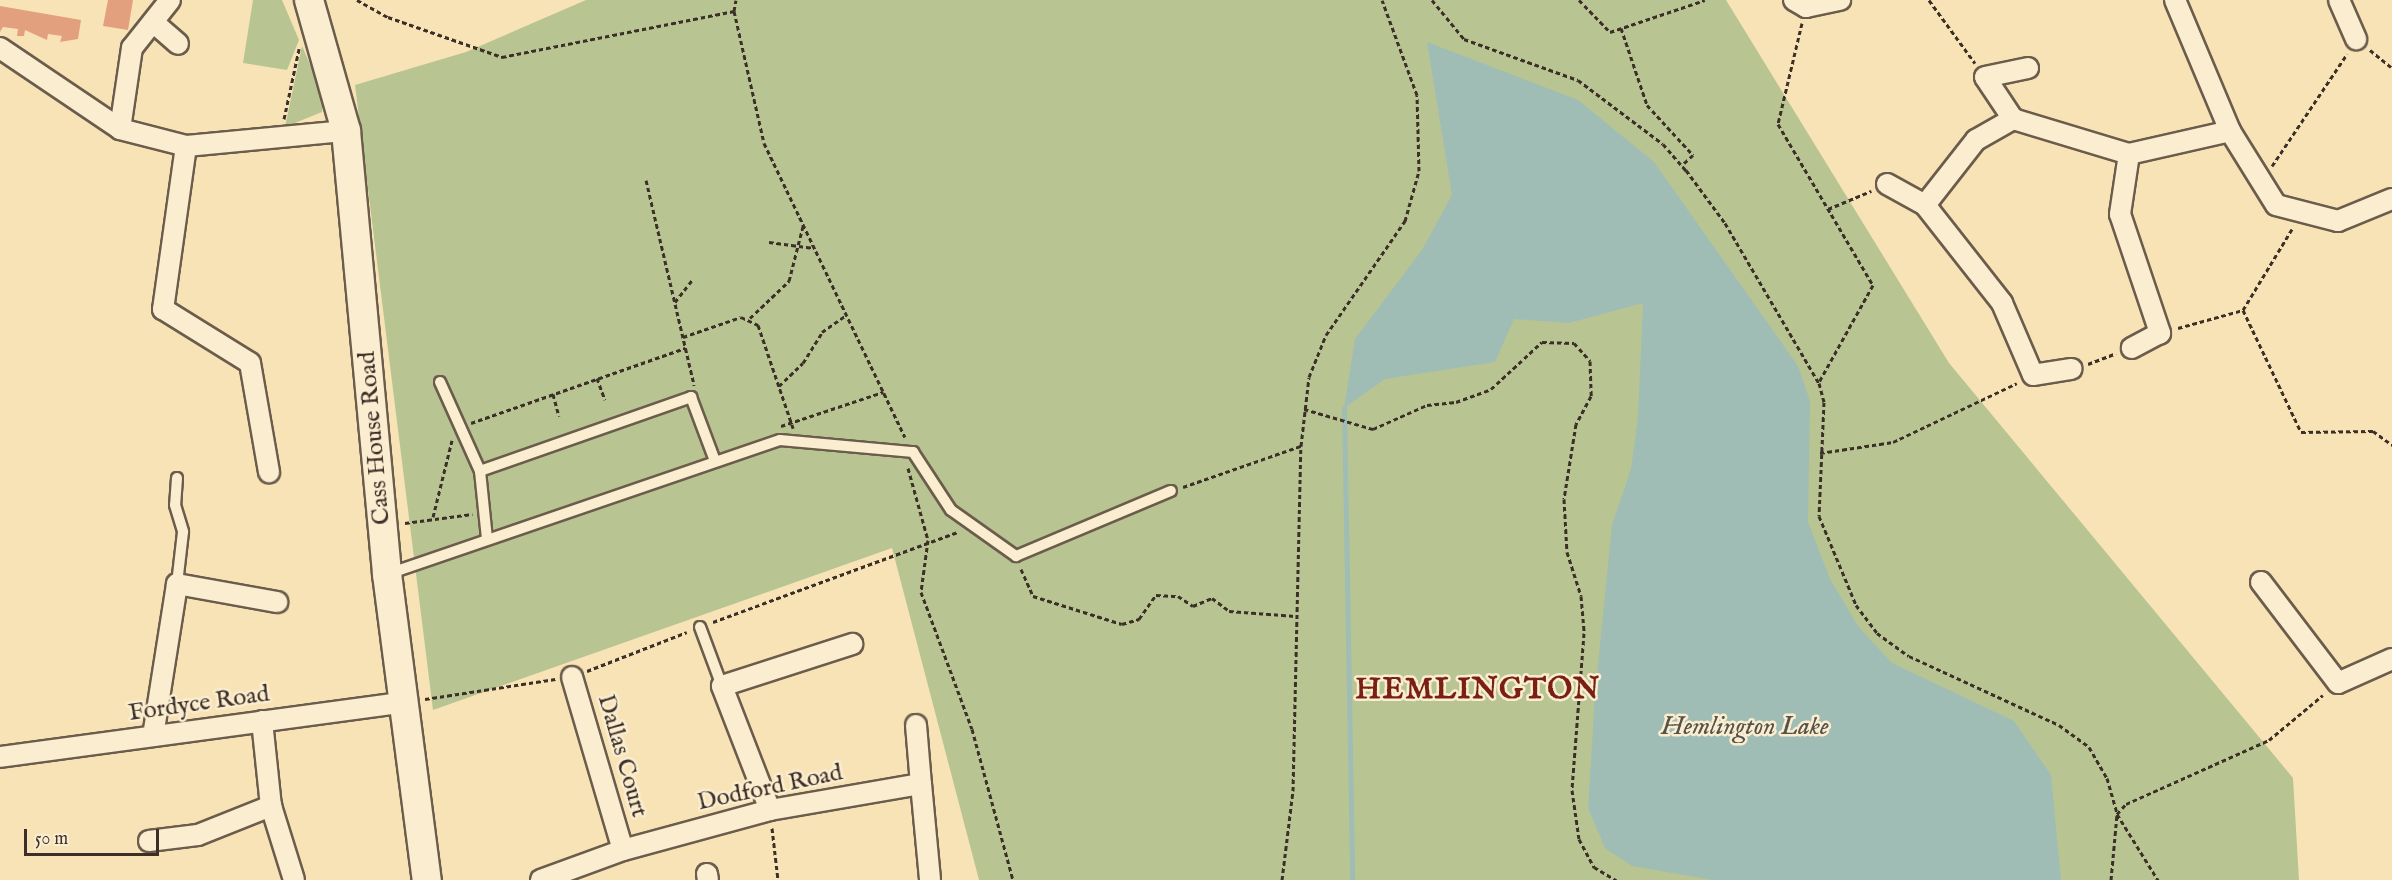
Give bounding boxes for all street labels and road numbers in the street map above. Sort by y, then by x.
street label: Cass House Road [353,350,397,526]
street label: Fordyce Road [127,680,271,728]
street label: Dallas Court [591,691,653,821]
street label: Dodford Road [695,759,845,817]

